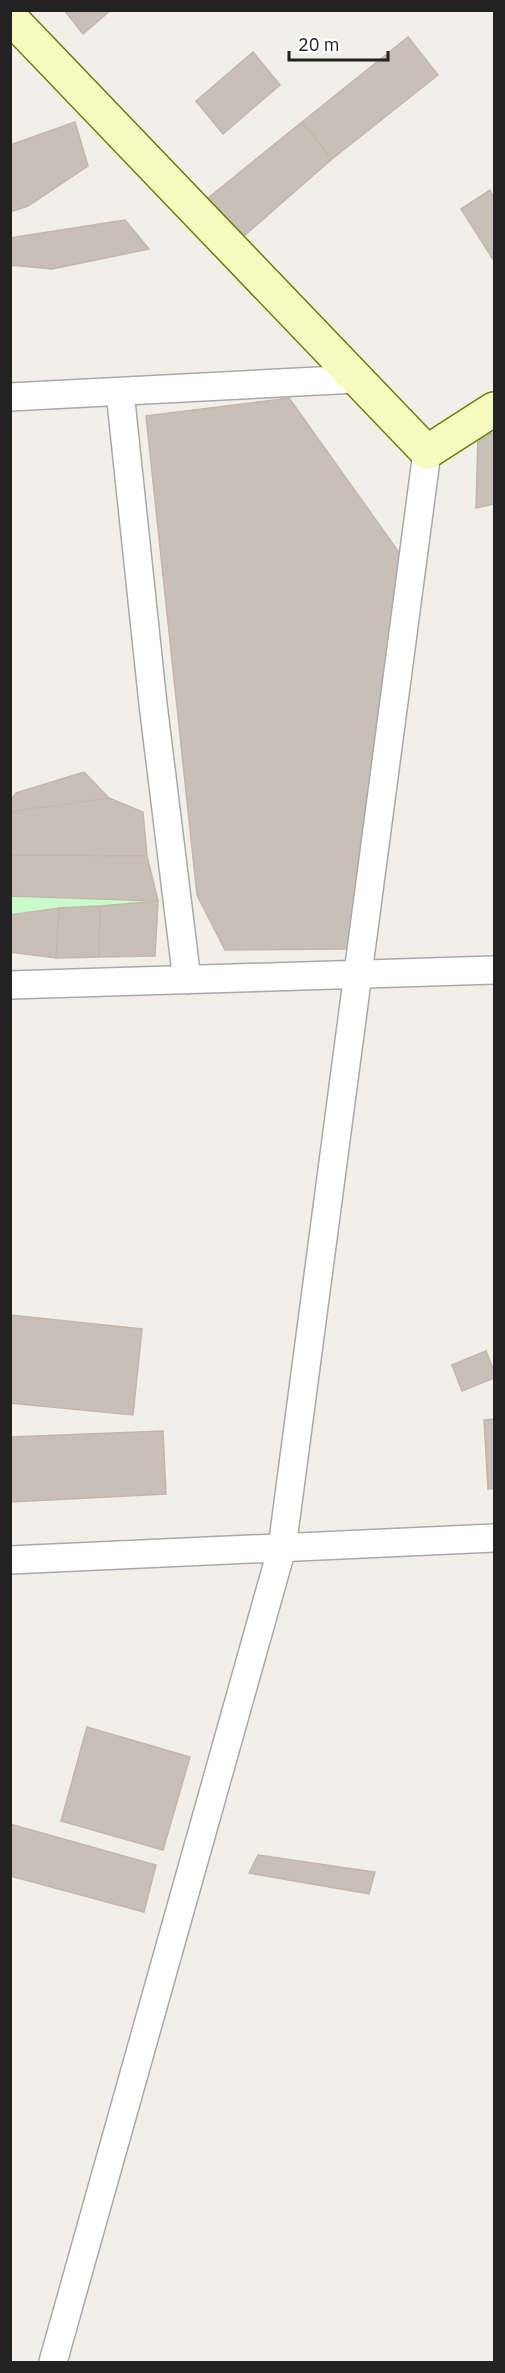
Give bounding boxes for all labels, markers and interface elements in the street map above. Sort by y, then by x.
scale bar [289,24,388,62]
text: 20 m [298,33,340,56]

